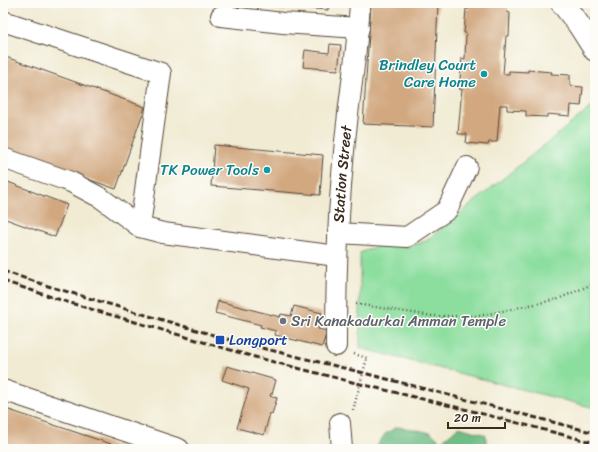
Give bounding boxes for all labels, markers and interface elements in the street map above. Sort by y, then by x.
place label: Brindley Court Care Home [379,52,476,95]
marker: Brindley Court Care Home [479,69,489,79]
street label: Station Street [326,123,360,223]
place label: TK Power Tools [160,157,259,183]
marker: TK Power Tools [262,165,272,175]
place label: Sri Kanakadurkai Amman Temple [291,308,506,334]
marker: Sri Kanakadurkai Amman Temple [278,316,288,326]
place label: Longport [229,327,288,353]
marker: Longport [214,334,226,346]
scale bar [448,404,505,430]
text: 20 m [454,407,481,429]

